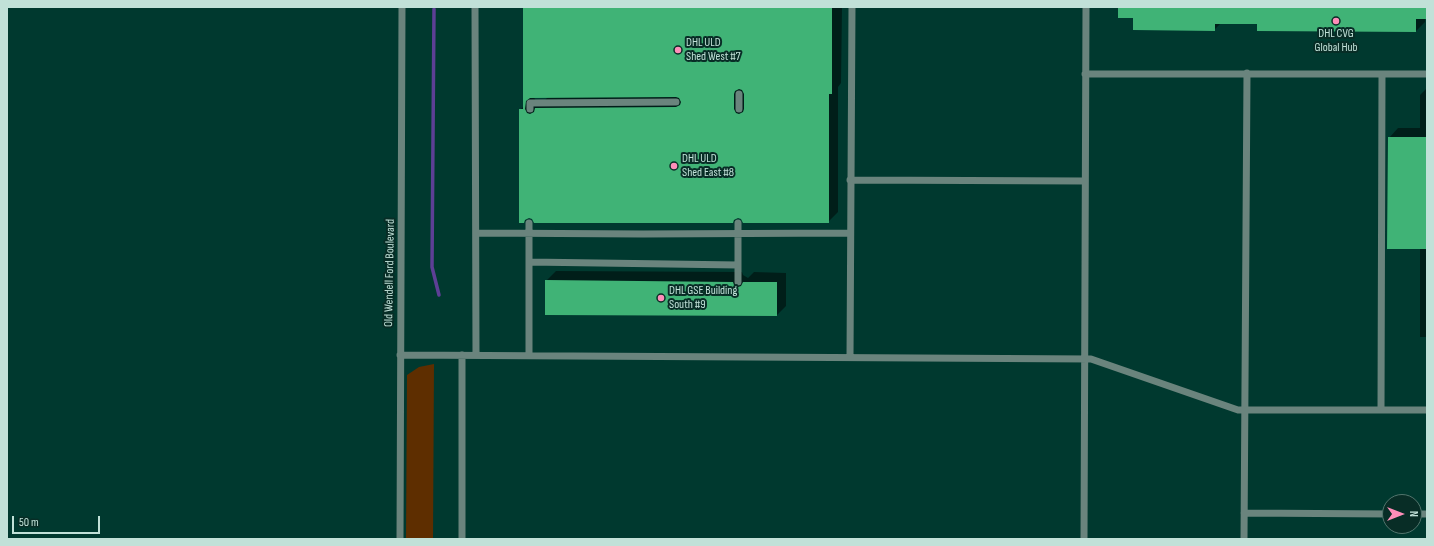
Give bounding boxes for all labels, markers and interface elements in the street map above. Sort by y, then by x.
marker: DHL CVG Global Hub [1331,16,1341,26]
place label: DHL CVG Global Hub [1314,27,1358,55]
place label: DHL ULD Shed West #7 [686,36,741,64]
marker: DHL ULD Shed West #7 [673,45,683,55]
place label: DHL ULD Shed East #8 [682,152,734,180]
marker: DHL ULD Shed East #8 [669,161,679,171]
street label: Old Wendell Ford Boulevard [382,219,398,327]
place label: DHL GSE Building South #9 [669,284,737,312]
marker: DHL GSE Building South #9 [656,293,666,303]
north arrow [1382,494,1422,534]
scale bar [14,508,102,534]
text: N [1407,511,1420,517]
text: 50 m [19,515,39,530]

